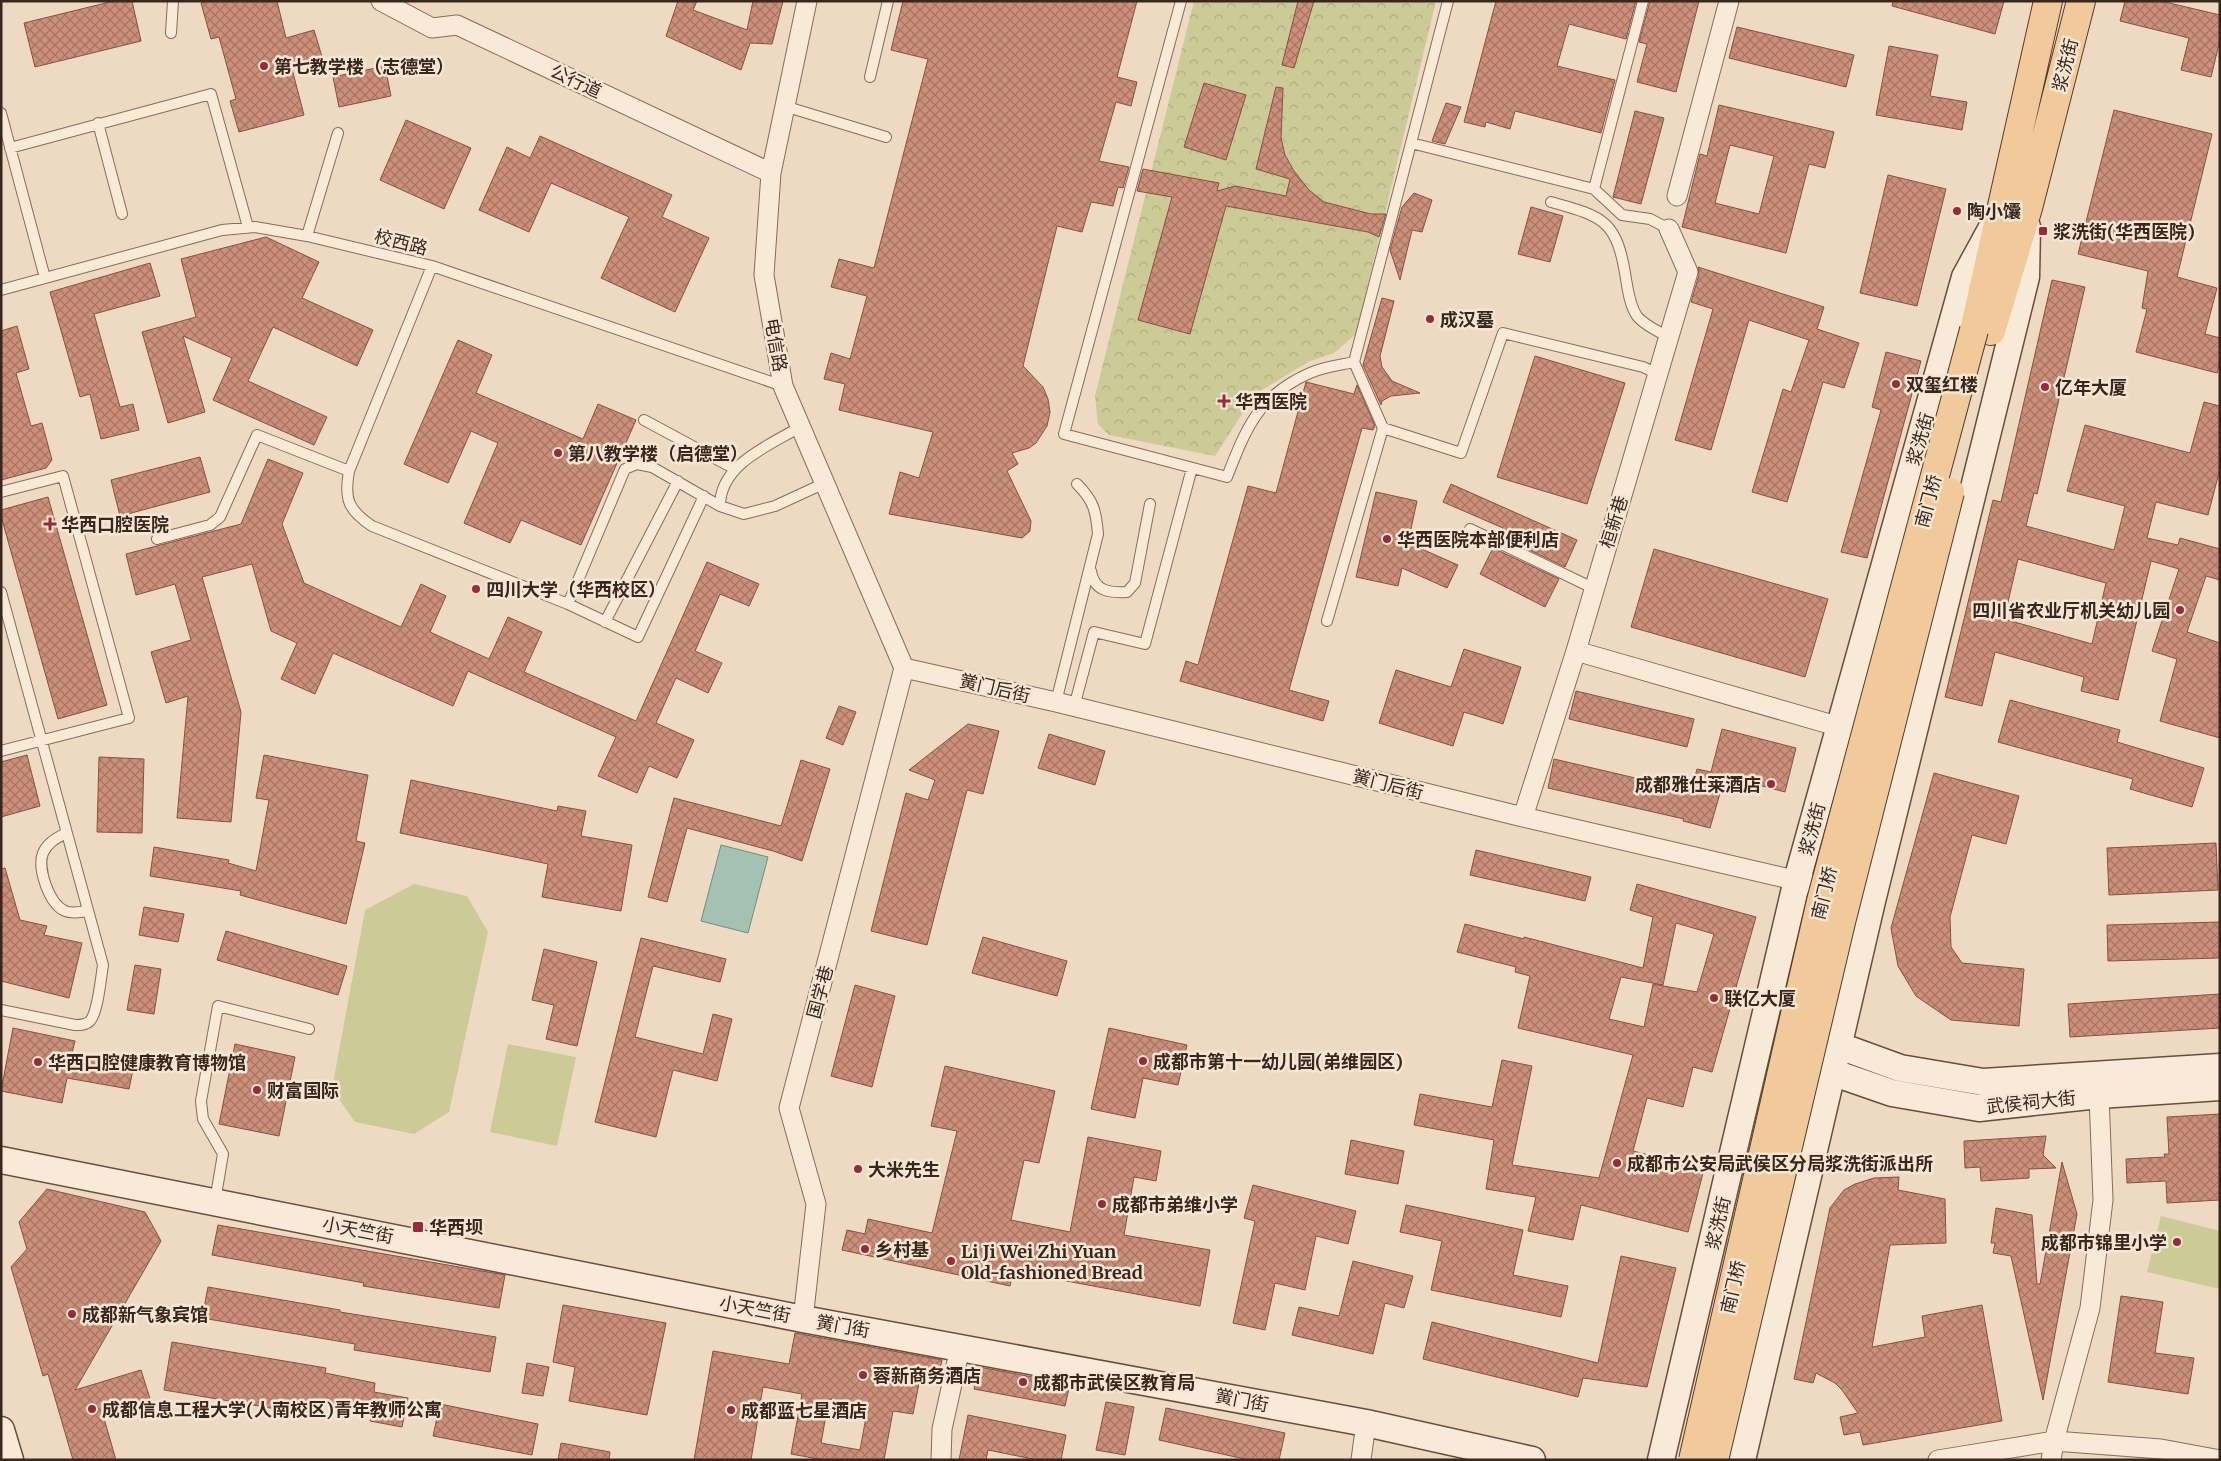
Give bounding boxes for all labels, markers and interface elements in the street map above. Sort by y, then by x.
street label: 浆洗街 [2047,36,2083,94]
place label: 第七教学楼（志德堂） [274,55,454,78]
street label: 公行道 [547,59,605,103]
marker: 第七教学楼（志德堂） [258,60,270,72]
place label: 陶小馕 [1967,200,2021,223]
marker: 陶小馕 [1951,205,1963,217]
place label: 浆洗街(华西医院) [2053,220,2195,243]
street label: 校西路 [372,224,430,260]
marker: 浆洗街(华西医院) [2037,225,2049,237]
place label: 成汉墓 [1440,308,1494,331]
marker: 成汉墓 [1424,313,1436,325]
street label: 电信路 [760,316,792,374]
place label: 双玺红楼 [1906,373,1978,396]
place label: 亿年大厦 [2055,376,2127,399]
marker: 双玺红楼 [1890,378,1902,390]
marker: 亿年大厦 [2039,381,2051,393]
place label: 华西医院 [1235,390,1307,413]
marker: 华西医院 [1217,394,1231,408]
street label: 浆洗街 [1902,410,1938,468]
place label: 第八教学楼（启德堂） [568,442,748,465]
marker: 第八教学楼（启德堂） [552,447,564,459]
street label: 南门桥 [1910,472,1946,530]
street label: 桓新巷 [1595,493,1633,551]
place label: 华西口腔医院 [61,513,169,536]
marker: 华西口腔医院 [43,517,57,531]
place label: 华西医院本部便利店 [1397,528,1559,551]
marker: 华西医院本部便利店 [1381,533,1393,545]
place label: 四川大学（华西校区） [486,578,666,601]
marker: 四川大学（华西校区） [470,583,482,595]
place label: 四川省农业厅机关幼儿园 [1972,599,2170,622]
marker: 四川省农业厅机关幼儿园 [2174,604,2186,616]
street label: 黉门后街 [957,669,1033,707]
street label: 黉门后街 [1350,764,1426,804]
place label: 成都雅仕莱酒店 [1635,773,1761,796]
marker: 成都雅仕莱酒店 [1765,778,1777,790]
street label: 浆洗街 [1794,800,1830,858]
street label: 南门桥 [1806,864,1842,922]
street label: 国学巷 [802,963,838,1021]
place label: 联亿大厦 [1724,987,1796,1010]
marker: 联亿大厦 [1708,992,1720,1004]
place label: 成都市第十一幼儿园(弟维园区) [1153,1050,1403,1073]
place label: 华西口腔健康教育博物馆 [48,1051,246,1074]
marker: 成都市第十一幼儿园(弟维园区) [1137,1055,1149,1067]
marker: 华西口腔健康教育博物馆 [32,1056,44,1068]
place label: 财富国际 [267,1079,339,1102]
marker: 财富国际 [251,1084,263,1096]
street label: 武侯祠大街 [1985,1086,2077,1118]
place label: 成都市公安局武侯区分局浆洗街派出所 [1627,1152,1933,1175]
marker: 成都市公安局武侯区分局浆洗街派出所 [1611,1157,1623,1169]
place label: 大米先生 [868,1158,940,1181]
marker: 大米先生 [852,1163,864,1175]
place label: 成都市弟维小学 [1112,1193,1238,1216]
street label: 浆洗街 [1701,1194,1735,1252]
marker: 成都市弟维小学 [1096,1198,1108,1210]
street label: 小天竺街 [320,1212,396,1248]
place label: 华西坝 [429,1216,483,1239]
marker: 华西坝 [411,1220,425,1234]
place label: 成都市锦里小学 [2041,1231,2167,1254]
marker: 成都市锦里小学 [2171,1236,2183,1248]
place label: 乡村基 [875,1238,929,1261]
place label: Li Ji Wei Zhi Yuan Old-fashioned Bread [961,1240,1143,1284]
marker: 乡村基 [859,1243,871,1255]
marker: Li Ji Wei Zhi Yuan Old-fashioned Bread [945,1255,957,1267]
street label: 南门桥 [1716,1258,1750,1316]
street label: 小天竺街 [717,1291,793,1327]
place label: 成都新气象宾馆 [82,1303,208,1326]
marker: 成都新气象宾馆 [66,1308,78,1320]
street label: 黉门街 [814,1310,872,1342]
place label: 蓉新商务酒店 [872,1364,981,1387]
marker: 蓉新商务酒店 [857,1369,869,1381]
place label: 成都市武侯区教育局 [1033,1371,1195,1394]
marker: 成都市武侯区教育局 [1017,1376,1029,1388]
street label: 黉门街 [1213,1384,1271,1416]
place label: 成都信息工程大学(人南校区)青年教师公寓 [102,1398,442,1421]
place label: 成都蓝七星酒店 [741,1399,867,1422]
marker: 成都信息工程大学(人南校区)青年教师公寓 [86,1403,98,1415]
marker: 成都蓝七星酒店 [725,1404,737,1416]

